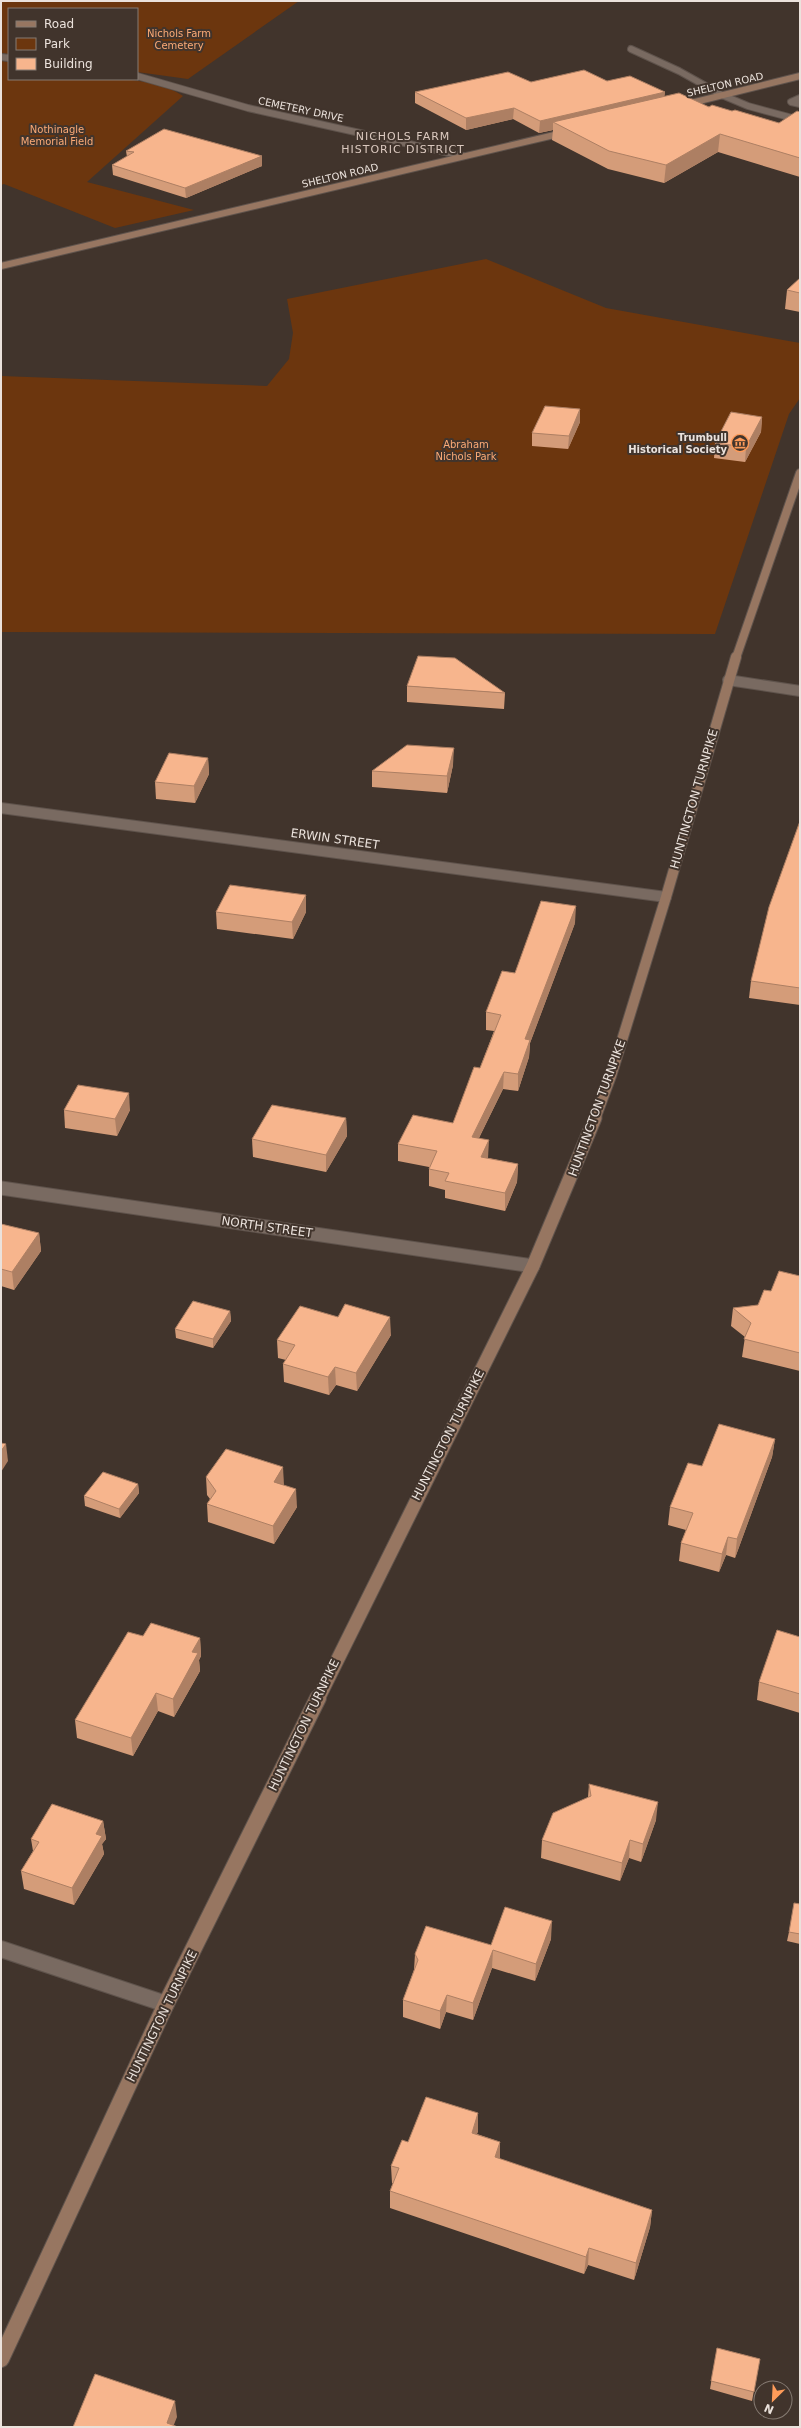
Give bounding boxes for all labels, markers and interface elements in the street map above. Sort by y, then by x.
legend [8,8,138,80]
text: Road [44,17,74,31]
park label: Nichols Farm Cemetery [147,28,211,51]
text: Park [44,37,70,51]
text: Building [44,57,93,71]
street label: SHELTON ROAD [686,70,765,99]
street label: CEMETERY DRIVE [257,95,345,124]
park label: Nothinagle Memorial Field [21,124,93,147]
district label: NICHOLS FARM HISTORIC DISTRICT [341,130,465,156]
street label: SHELTON ROAD [301,161,380,190]
place label: Trumbull Historical Society [628,432,727,455]
museum icon: Trumbull Historical Society [730,433,750,453]
park label: Abraham Nichols Park [436,439,497,462]
street label: HUNTINGTON TURNPIKE [667,728,721,870]
street label: ERWIN STREET [290,826,381,852]
street label: HUNTINGTON TURNPIKE [566,1038,628,1178]
street label: NORTH STREET [221,1214,314,1240]
street label: HUNTINGTON TURNPIKE [409,1367,487,1503]
street label: HUNTINGTON TURNPIKE [266,1657,342,1793]
street label: HUNTINGTON TURNPIKE [124,1948,200,2084]
north arrow [753,2380,793,2420]
text: N [762,2401,776,2416]

